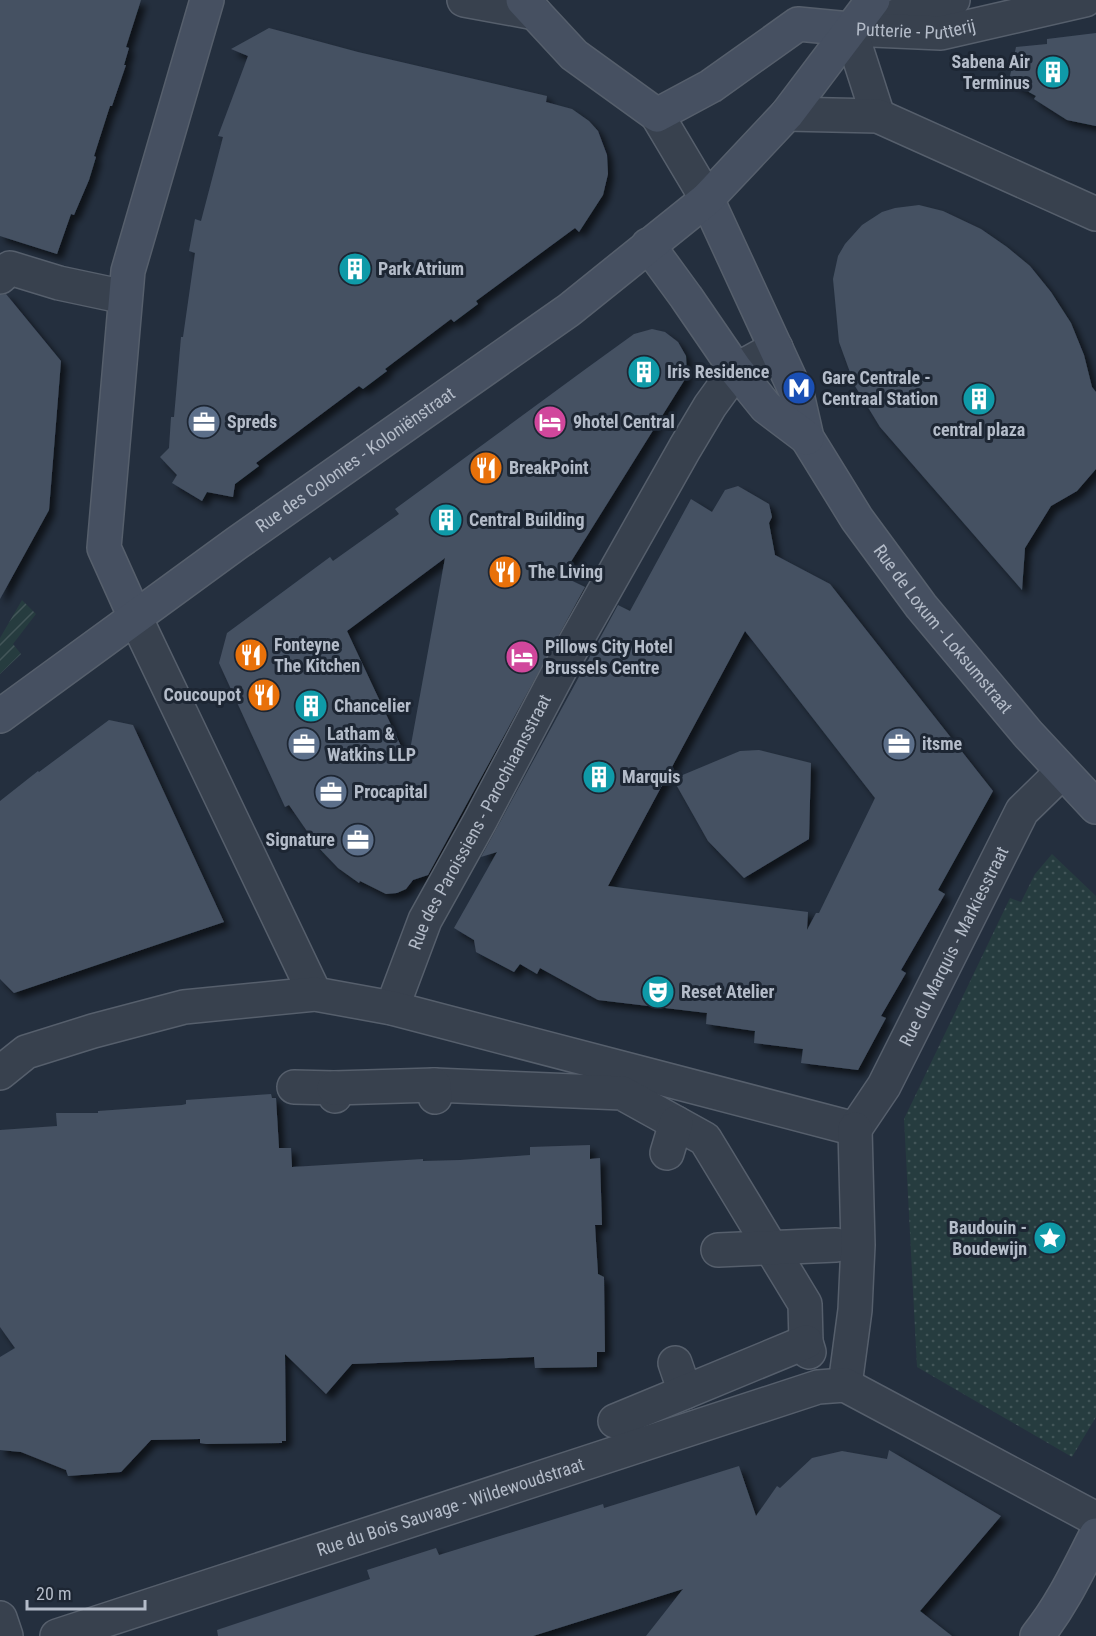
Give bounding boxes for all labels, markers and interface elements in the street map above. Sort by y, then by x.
street label: Putterie - Putterij [856,14,977,43]
place label: Sabena Air Terminus [952,51,1030,93]
building icon: Sabena Air Terminus [1035,54,1071,90]
building icon: Park Atrium [337,251,373,287]
place label: Park Atrium [378,258,464,279]
building icon: Iris Residence [626,354,662,390]
place label: Iris Residence [667,361,770,382]
place label: Gare Centrale - Centraal Station [822,367,938,409]
metro station icon: Gare Centrale - Centraal Station [781,370,817,406]
building icon: central plaza [961,381,997,417]
street label: Rue des Colonies - Koloniënstraat [251,382,459,537]
office icon: Spreds [186,404,222,440]
hotel icon: 9hotel Central [532,404,568,440]
place label: Spreds [227,411,277,432]
place label: 9hotel Central [573,411,675,432]
place label: central plaza [933,419,1025,440]
restaurant icon: BreakPoint [468,450,504,486]
place label: BreakPoint [509,457,589,478]
building icon: Central Building [428,502,464,538]
place label: Central Building [469,509,585,530]
street label: Rue de Loxum - Loksumstraat [870,541,1017,718]
restaurant icon: The Living [487,554,523,590]
place label: The Living [528,561,603,582]
place label: Fonteyne The Kitchen [274,634,360,676]
place label: Pillows City Hotel Brussels Centre [545,636,673,678]
restaurant icon: Fonteyne The Kitchen [233,637,269,673]
hotel icon: Pillows City Hotel Brussels Centre [504,639,540,675]
restaurant icon: Coucoupot [246,677,282,713]
place label: Coucoupot [163,684,241,705]
building icon: Chancelier [293,688,329,724]
street label: Rue des Paroissiens - Parochiaansstraat [404,691,555,952]
place label: Chancelier [334,695,411,716]
place label: Latham & Watkins LLP [327,723,416,765]
office icon: Latham & Watkins LLP [286,726,322,762]
office icon: itsme [881,726,917,762]
place label: itsme [922,733,963,754]
building icon: Marquis [581,759,617,795]
place label: Marquis [622,766,680,787]
office icon: Procapital [313,774,349,810]
place label: Procapital [354,781,428,802]
office icon: Signature [340,822,376,858]
place label: Signature [266,829,335,850]
street label: Rue du Marquis - Markiesstraat [895,843,1013,1050]
theatre icon: Reset Atelier [640,974,676,1010]
place label: Reset Atelier [681,981,774,1002]
place label: Baudouin - Boudewijn [949,1217,1027,1259]
place icon: Baudouin - Boudewijn [1032,1220,1068,1256]
street label: Rue du Bois Sauvage - Wildewoudstraat [314,1453,587,1560]
scale bar [27,1573,146,1611]
text: 20 m [36,1583,71,1604]

